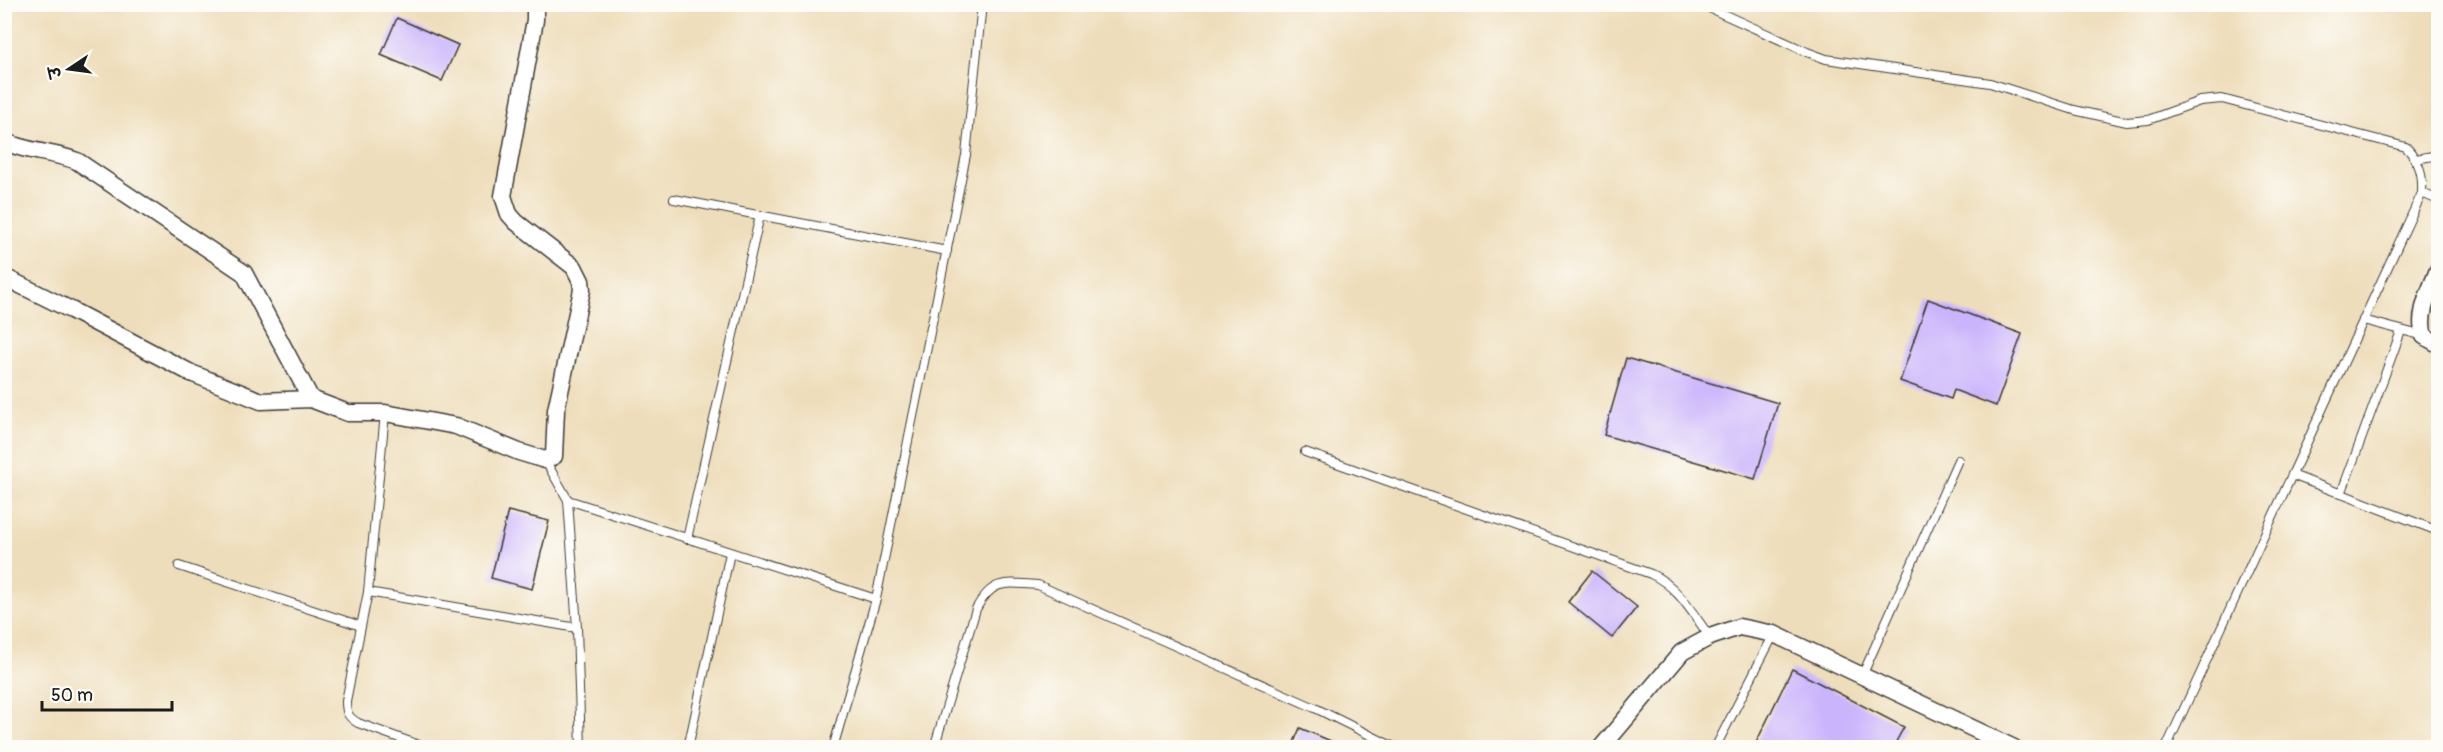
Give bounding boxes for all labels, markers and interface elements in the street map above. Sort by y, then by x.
north arrow [39,39,99,99]
text: उ [44,63,67,82]
scale bar [42,674,172,712]
text: 50 m [51,684,93,707]

